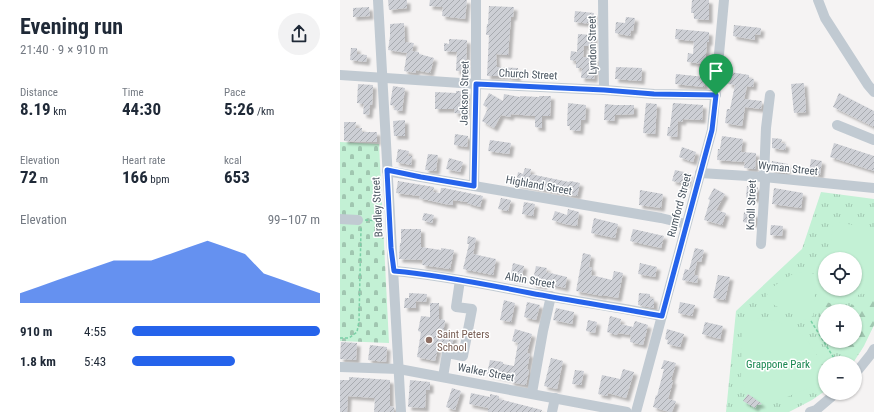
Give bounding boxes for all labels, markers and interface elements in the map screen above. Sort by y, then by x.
button: share [278,13,320,55]
text: Evening run [20,14,123,39]
street label: Lyndon Street [585,15,600,75]
text: 21:40 · 9 × 910 m [20,42,108,57]
pin [699,54,733,95]
icon: arrive [705,60,727,82]
street label: Jackson Street [457,61,472,126]
street label: Church Street [498,66,558,83]
text: Distance [20,86,58,99]
text: Time [122,86,144,99]
text: Pace [224,86,246,99]
text: 8.19 [20,99,51,119]
text: 44:30 [122,99,161,119]
text: 5:26 [224,99,254,119]
text: km [51,105,66,118]
text: /km [254,105,274,118]
text: Elevation [20,154,60,167]
text: Heart rate [122,154,165,167]
text: kcal [224,154,242,167]
street label: Wyman Street [757,159,819,178]
text: 72 [20,167,37,187]
text: 166 [122,167,148,187]
text: 653 [224,167,250,187]
street label: Rumford Street [665,172,694,238]
text: m [37,173,48,186]
text: bpm [148,173,169,186]
street label: Highland Street [505,173,573,198]
street label: Bradley Street [369,176,386,237]
street label: Knoll Street [744,180,759,230]
text: Elevation [20,212,67,227]
text: 99–107 m [268,212,320,227]
map controls [818,252,862,400]
button: locate [818,252,862,296]
street label: Albin Street [504,270,556,291]
button: + [818,304,862,348]
text: 910 m [20,324,52,339]
text: 4:55 [84,324,106,339]
place label: Saint Peters School [437,328,490,354]
marker: Saint Peters School [424,335,434,345]
text: 1.8 km [20,354,56,369]
text: 5:43 [84,354,106,369]
button: − [818,356,862,400]
park label: Grappone Park [746,358,810,371]
street label: Walker Street [456,361,515,384]

